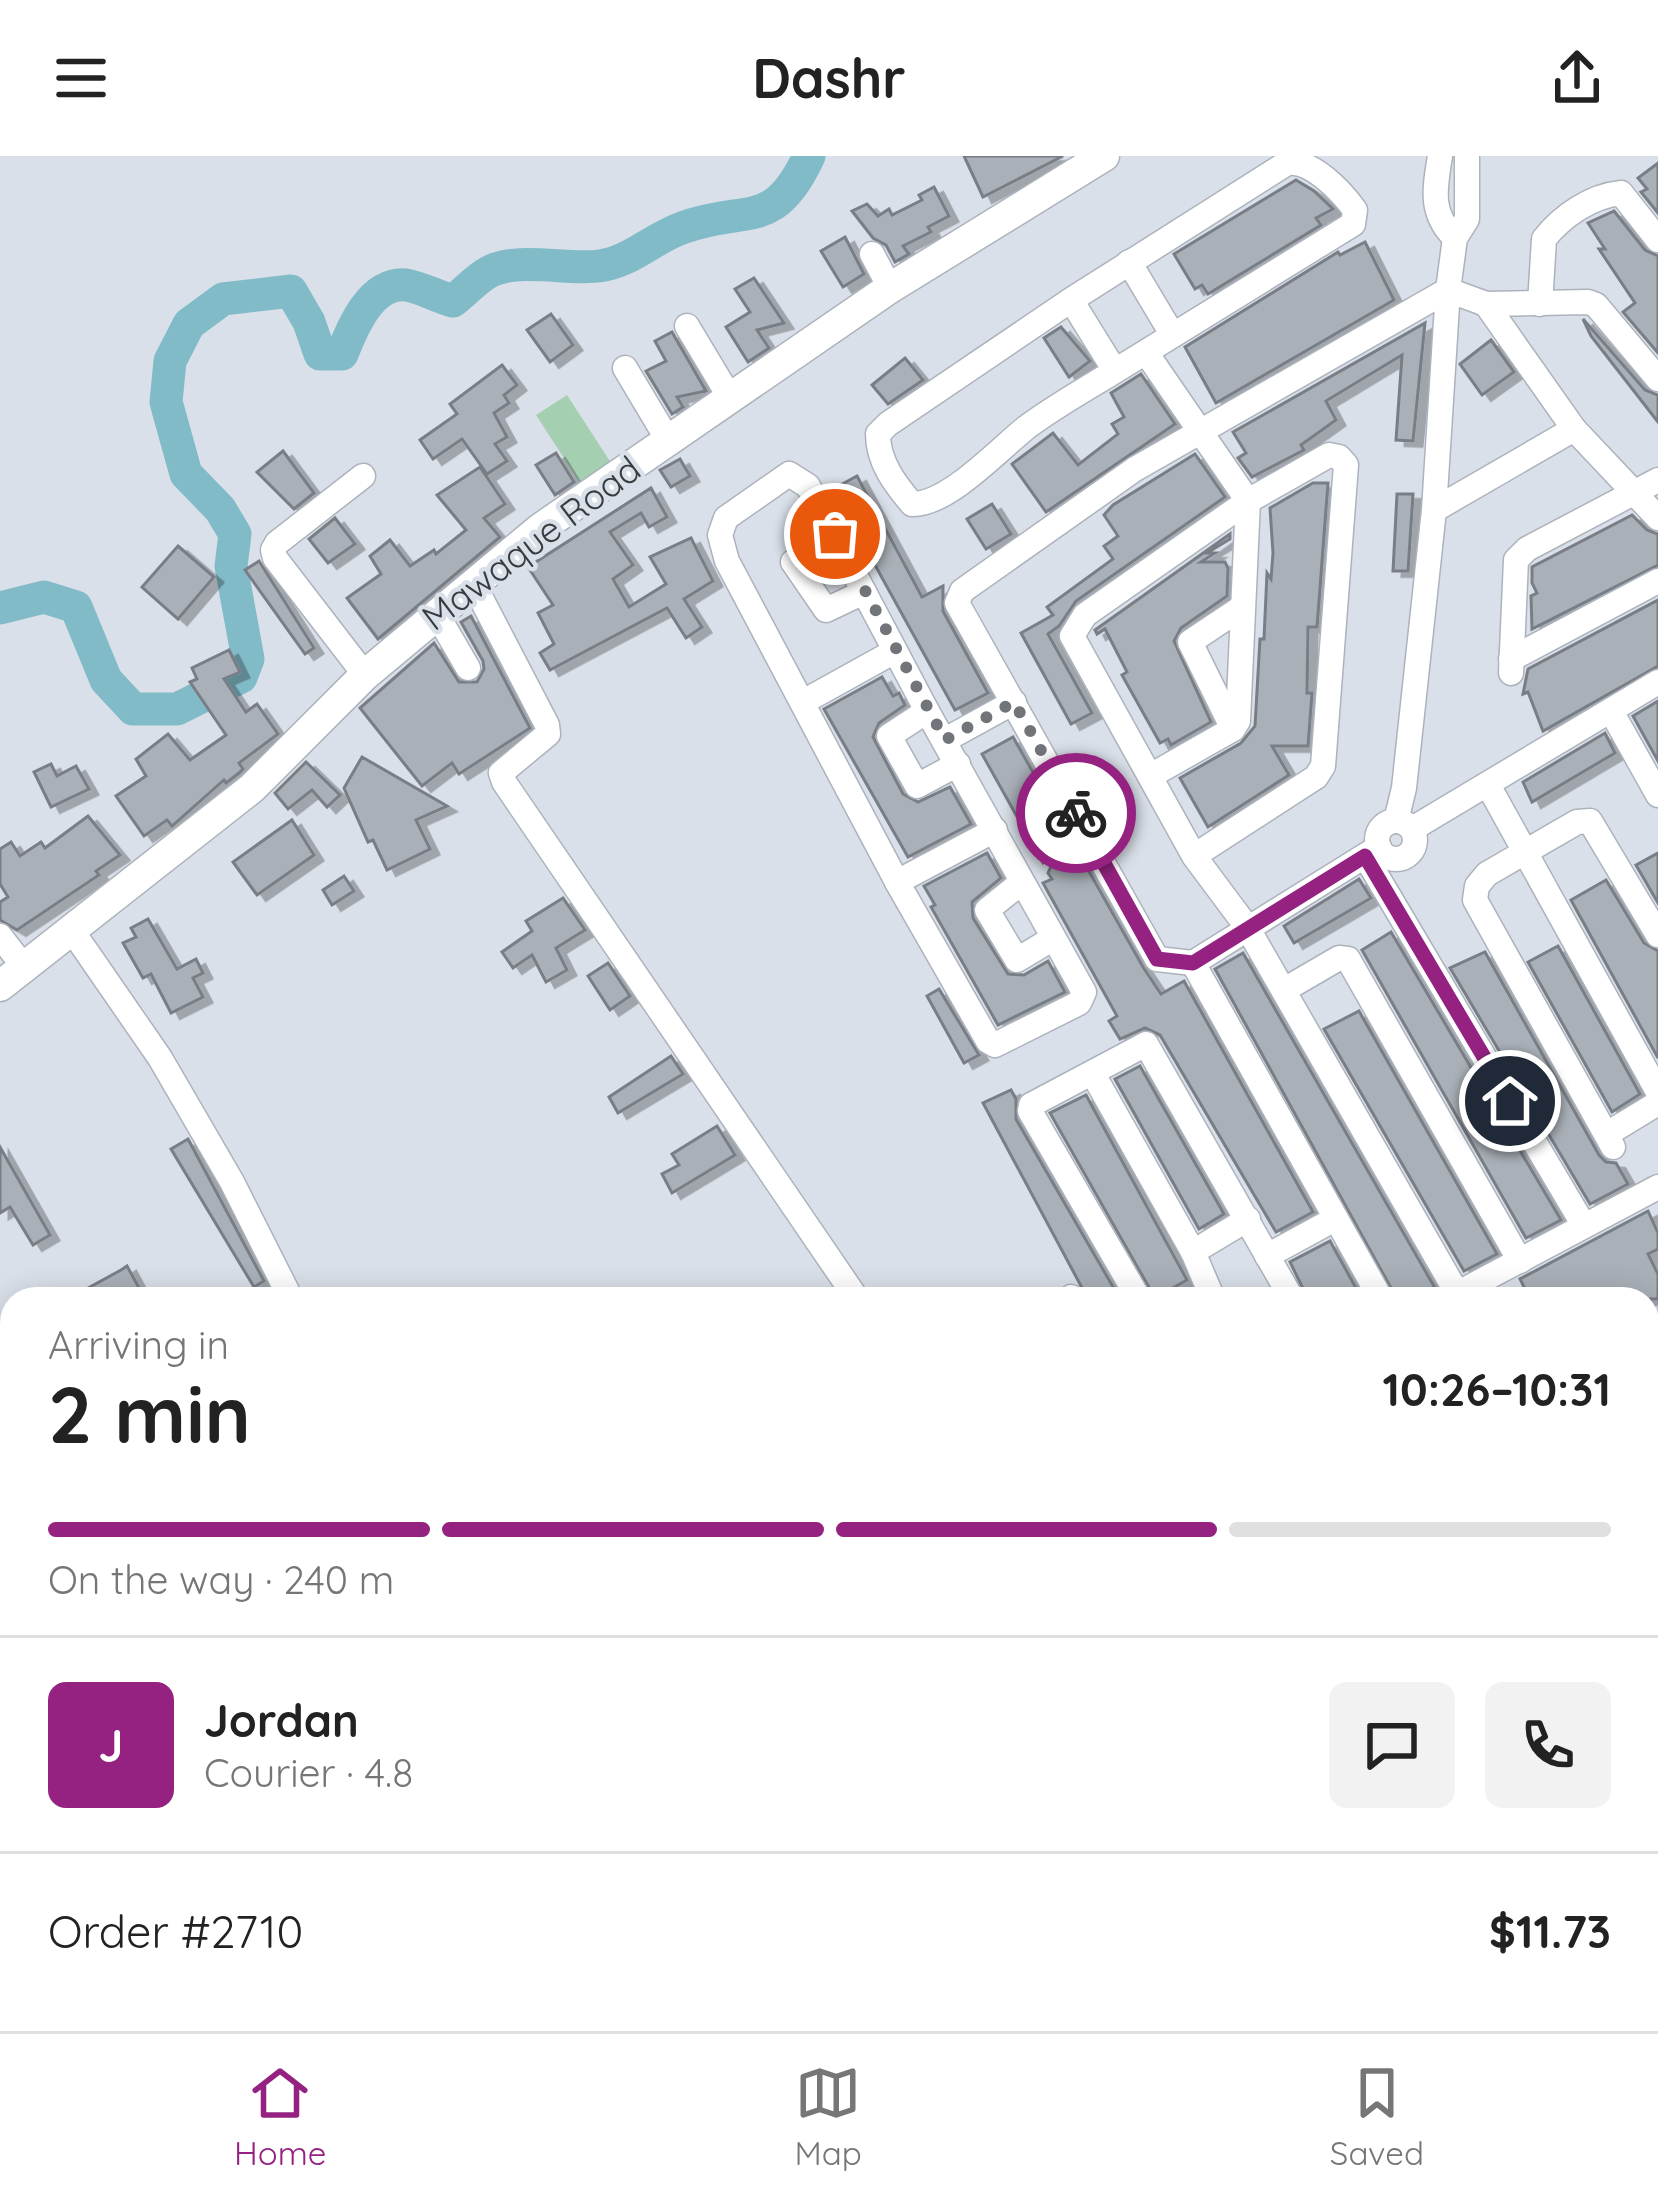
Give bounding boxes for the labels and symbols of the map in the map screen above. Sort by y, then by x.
street label: Mawaque Road [412,446,649,639]
pin [784,483,886,585]
courier [1016,753,1136,873]
pin [1459,1050,1561,1152]

